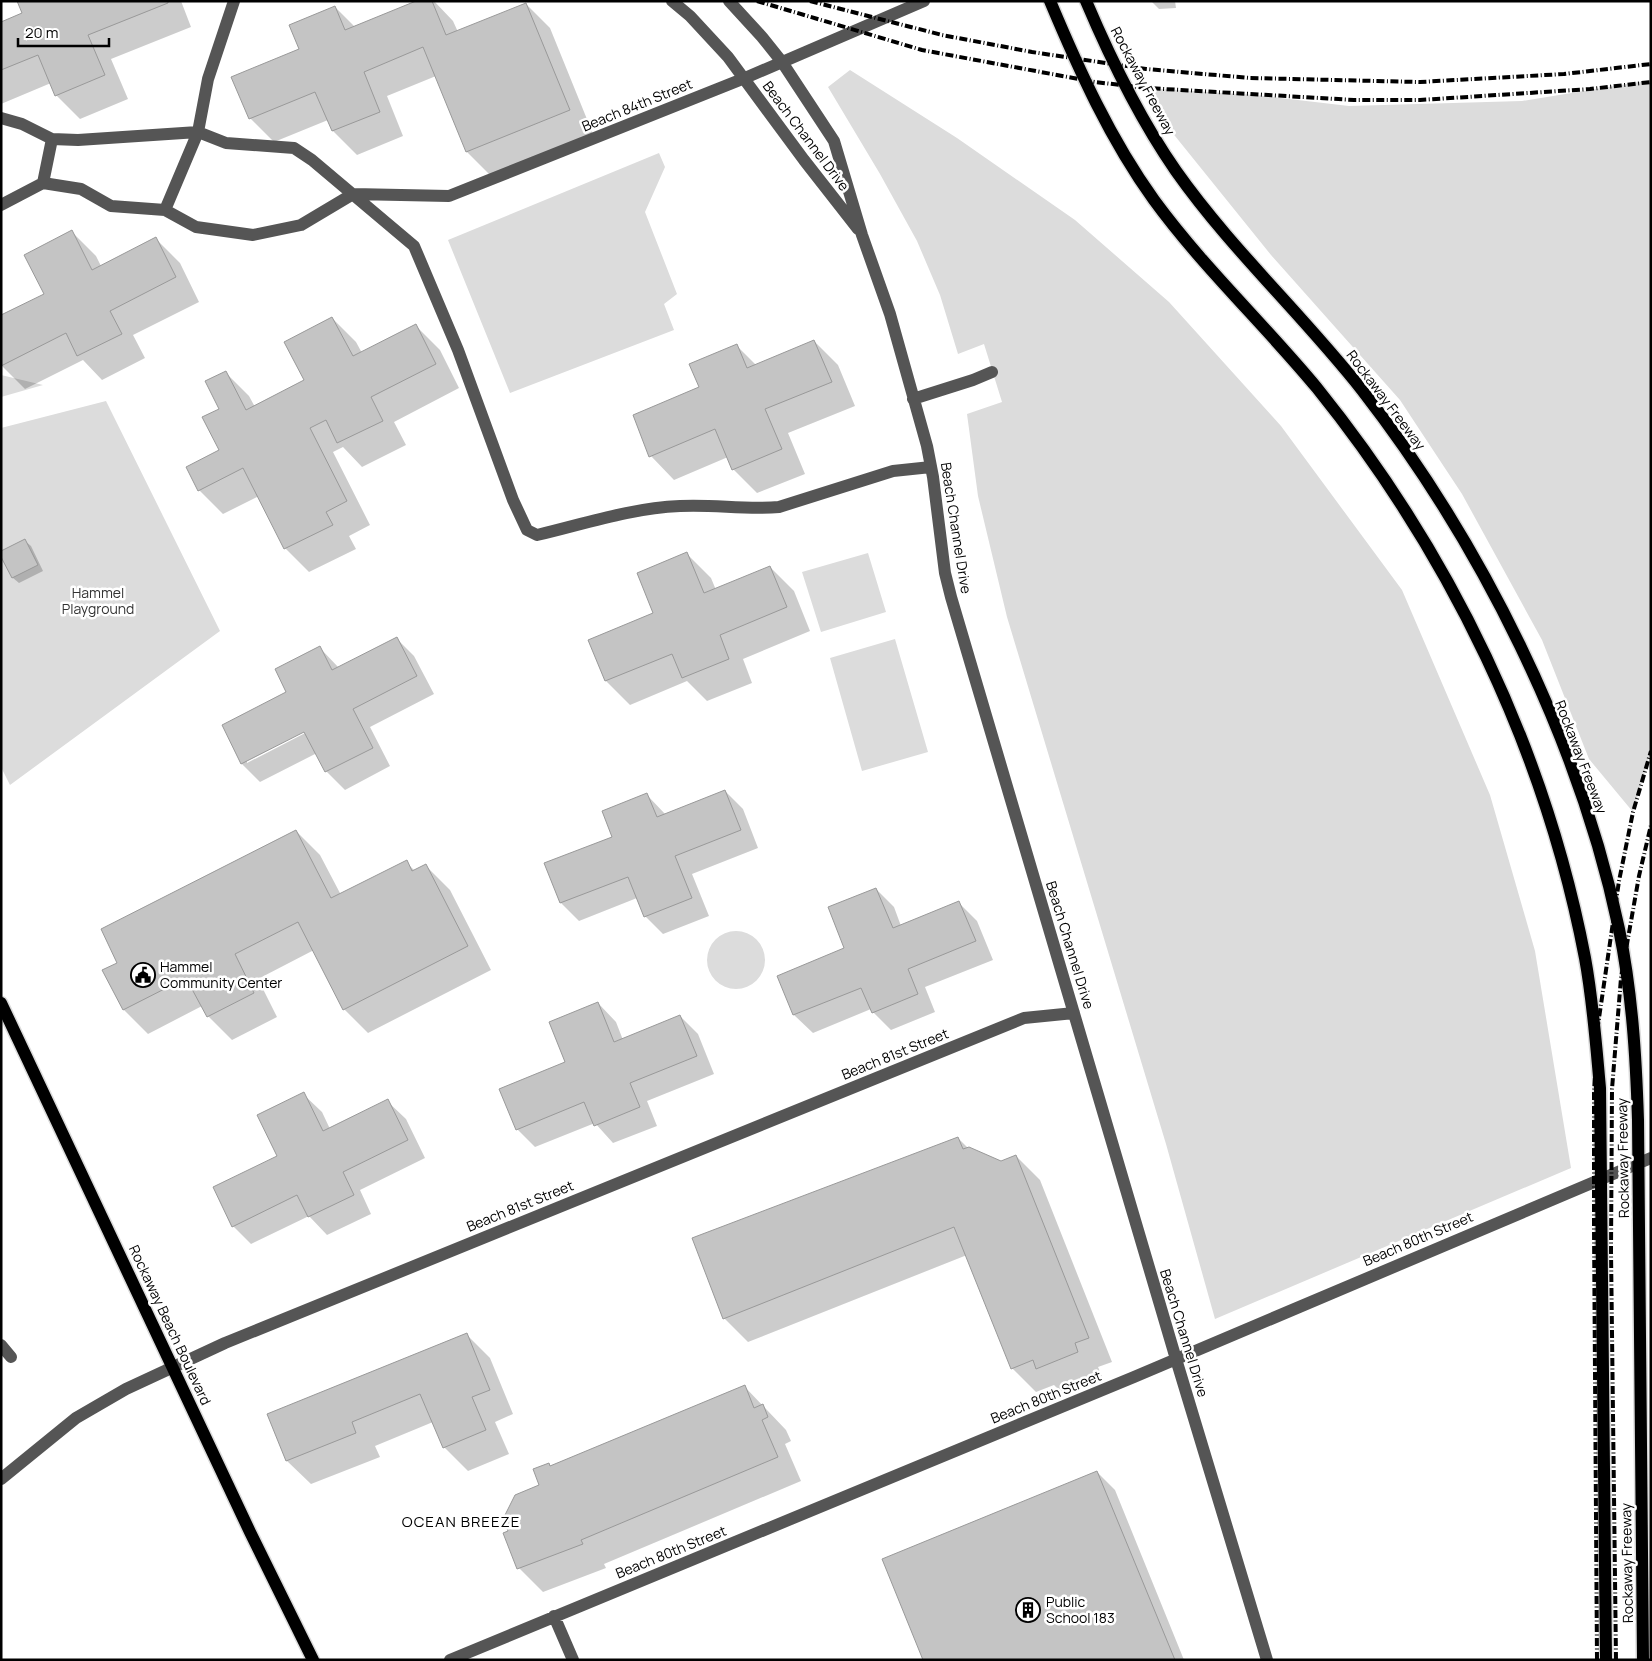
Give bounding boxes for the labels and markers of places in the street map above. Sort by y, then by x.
place label: Hammel Community Center [160,957,282,992]
public building icon: Hammel Community Center [130,962,156,988]
place label: Public School 183 [1046,1592,1115,1627]
building icon: Public School 183 [1015,1597,1041,1623]

